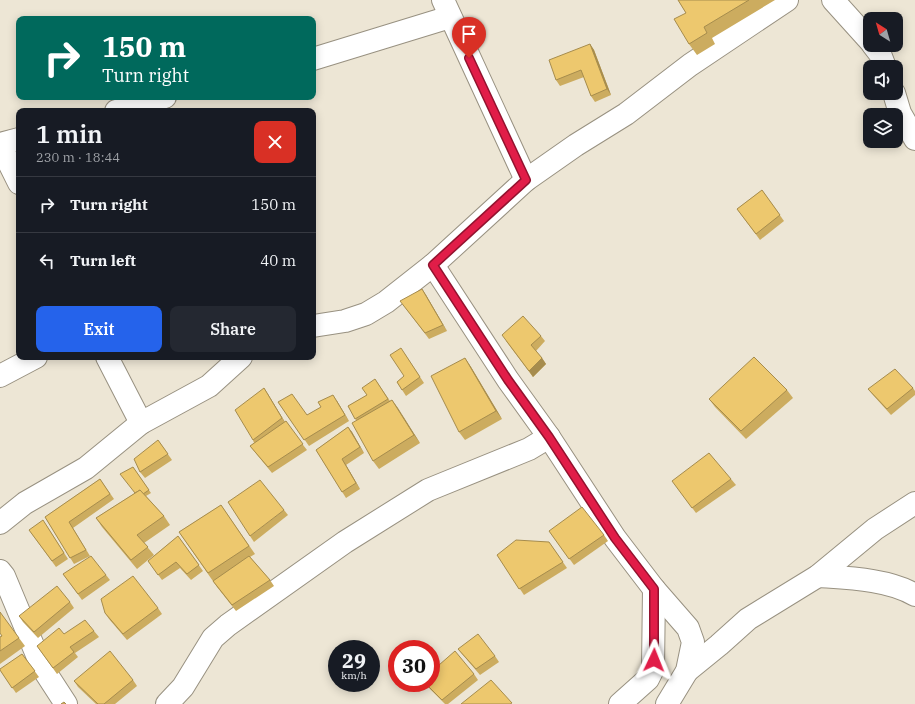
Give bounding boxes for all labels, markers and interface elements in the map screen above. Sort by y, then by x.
north arrow [863,12,903,52]
map controls [863,12,903,148]
pin [452,17,486,58]
icon: arrive [458,23,480,45]
text: 150 m [102,28,186,65]
icon: right [36,32,88,84]
button: sound [863,60,903,100]
text: Turn right [102,64,189,87]
button: layers [863,108,903,148]
text: 1 min [36,118,103,150]
button: close [254,121,296,163]
text: 230 m · 18:44 [36,149,120,166]
icon: right [36,194,58,216]
text: Turn right [70,195,148,214]
text: 150 m [251,195,296,214]
icon: left [36,250,58,272]
text: Turn left [70,251,136,270]
text: 40 m [260,251,296,270]
button: Exit [36,306,162,352]
button: Share [170,306,296,352]
position arrow [633,639,675,681]
speed limit sign: 30 [388,640,440,692]
text: 29 [342,647,366,674]
text: km/h [341,669,367,682]

